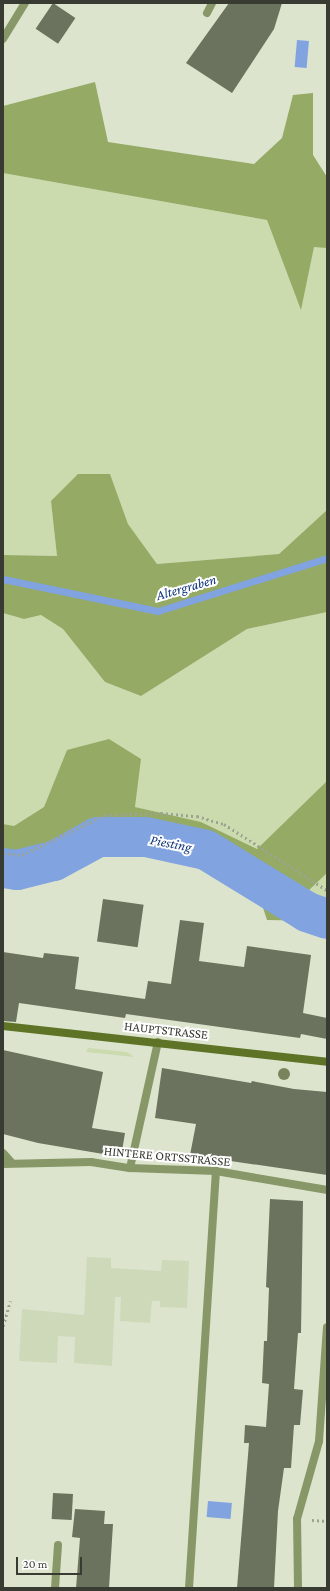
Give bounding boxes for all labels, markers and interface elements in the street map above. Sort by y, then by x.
water label: Altergraben [154,570,218,604]
water label: Piesting [149,831,193,855]
street label: HAUPTSTRASSE [123,1019,209,1043]
street label: HINTERE ORTSSTRASSE [103,1144,231,1170]
scale bar [18,1549,84,1575]
text: 20 m [23,1557,47,1571]

